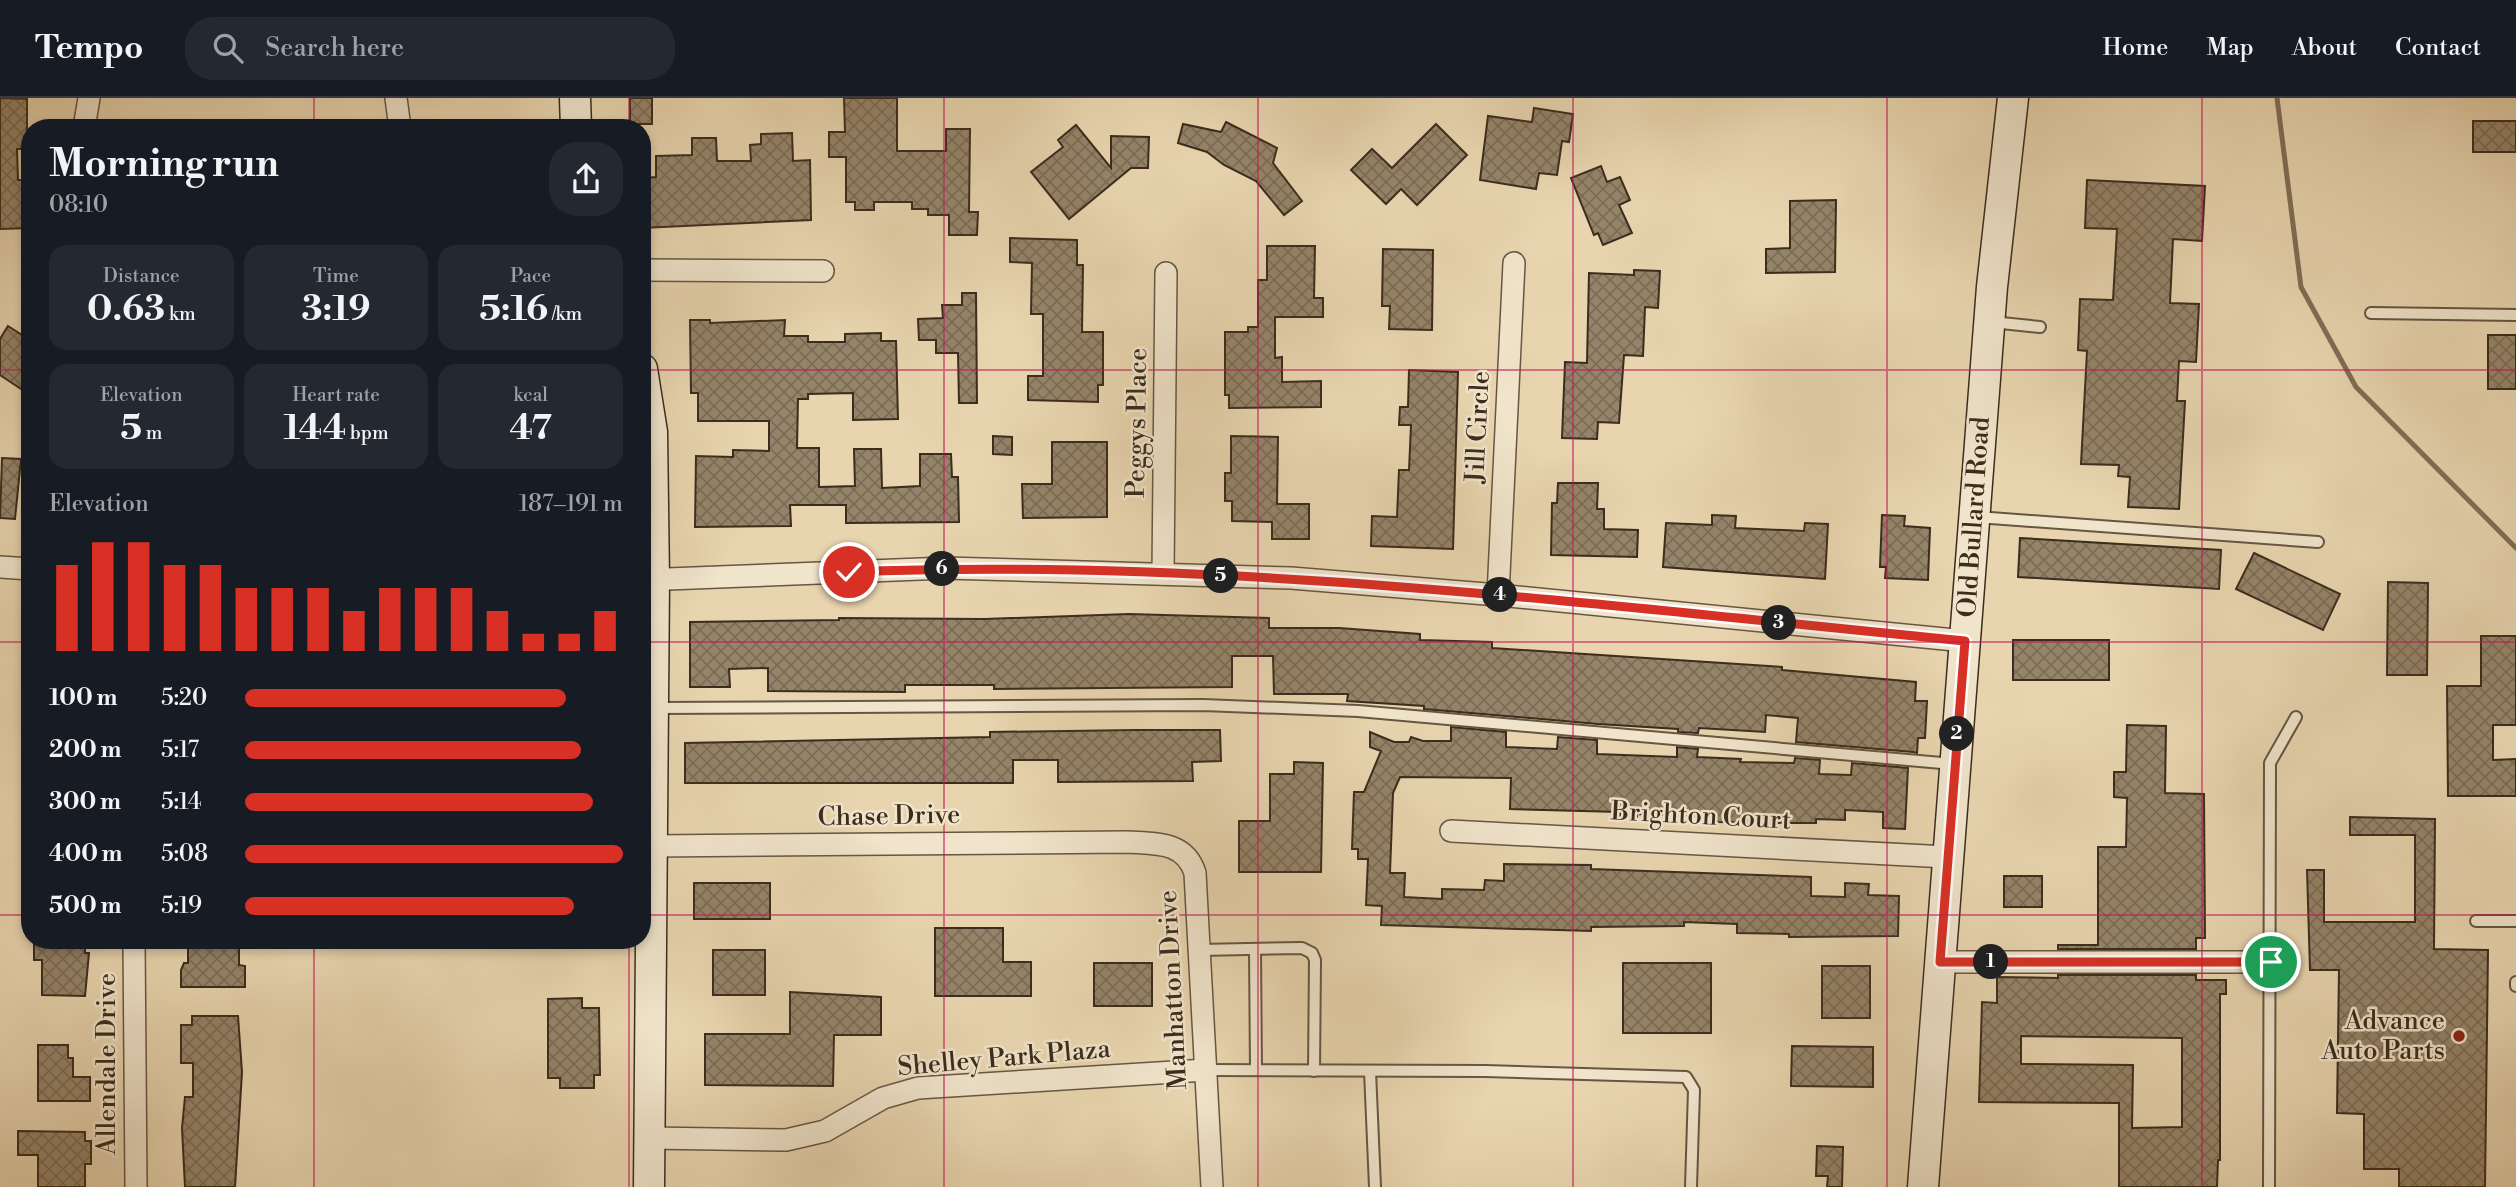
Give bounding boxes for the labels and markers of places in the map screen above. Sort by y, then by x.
pin [819,542,879,602]
pin: 6 [925,552,960,587]
pin: 5 [1204,559,1238,594]
pin: 4 [1482,578,1518,612]
pin: 3 [1762,606,1796,640]
pin: 2 [1940,716,1974,752]
pin [2241,932,2301,992]
pin: 1 [1974,944,2008,980]
place label: Advance Auto Parts [2321,1005,2445,1067]
marker: Advance Auto Parts [2451,1028,2467,1044]

